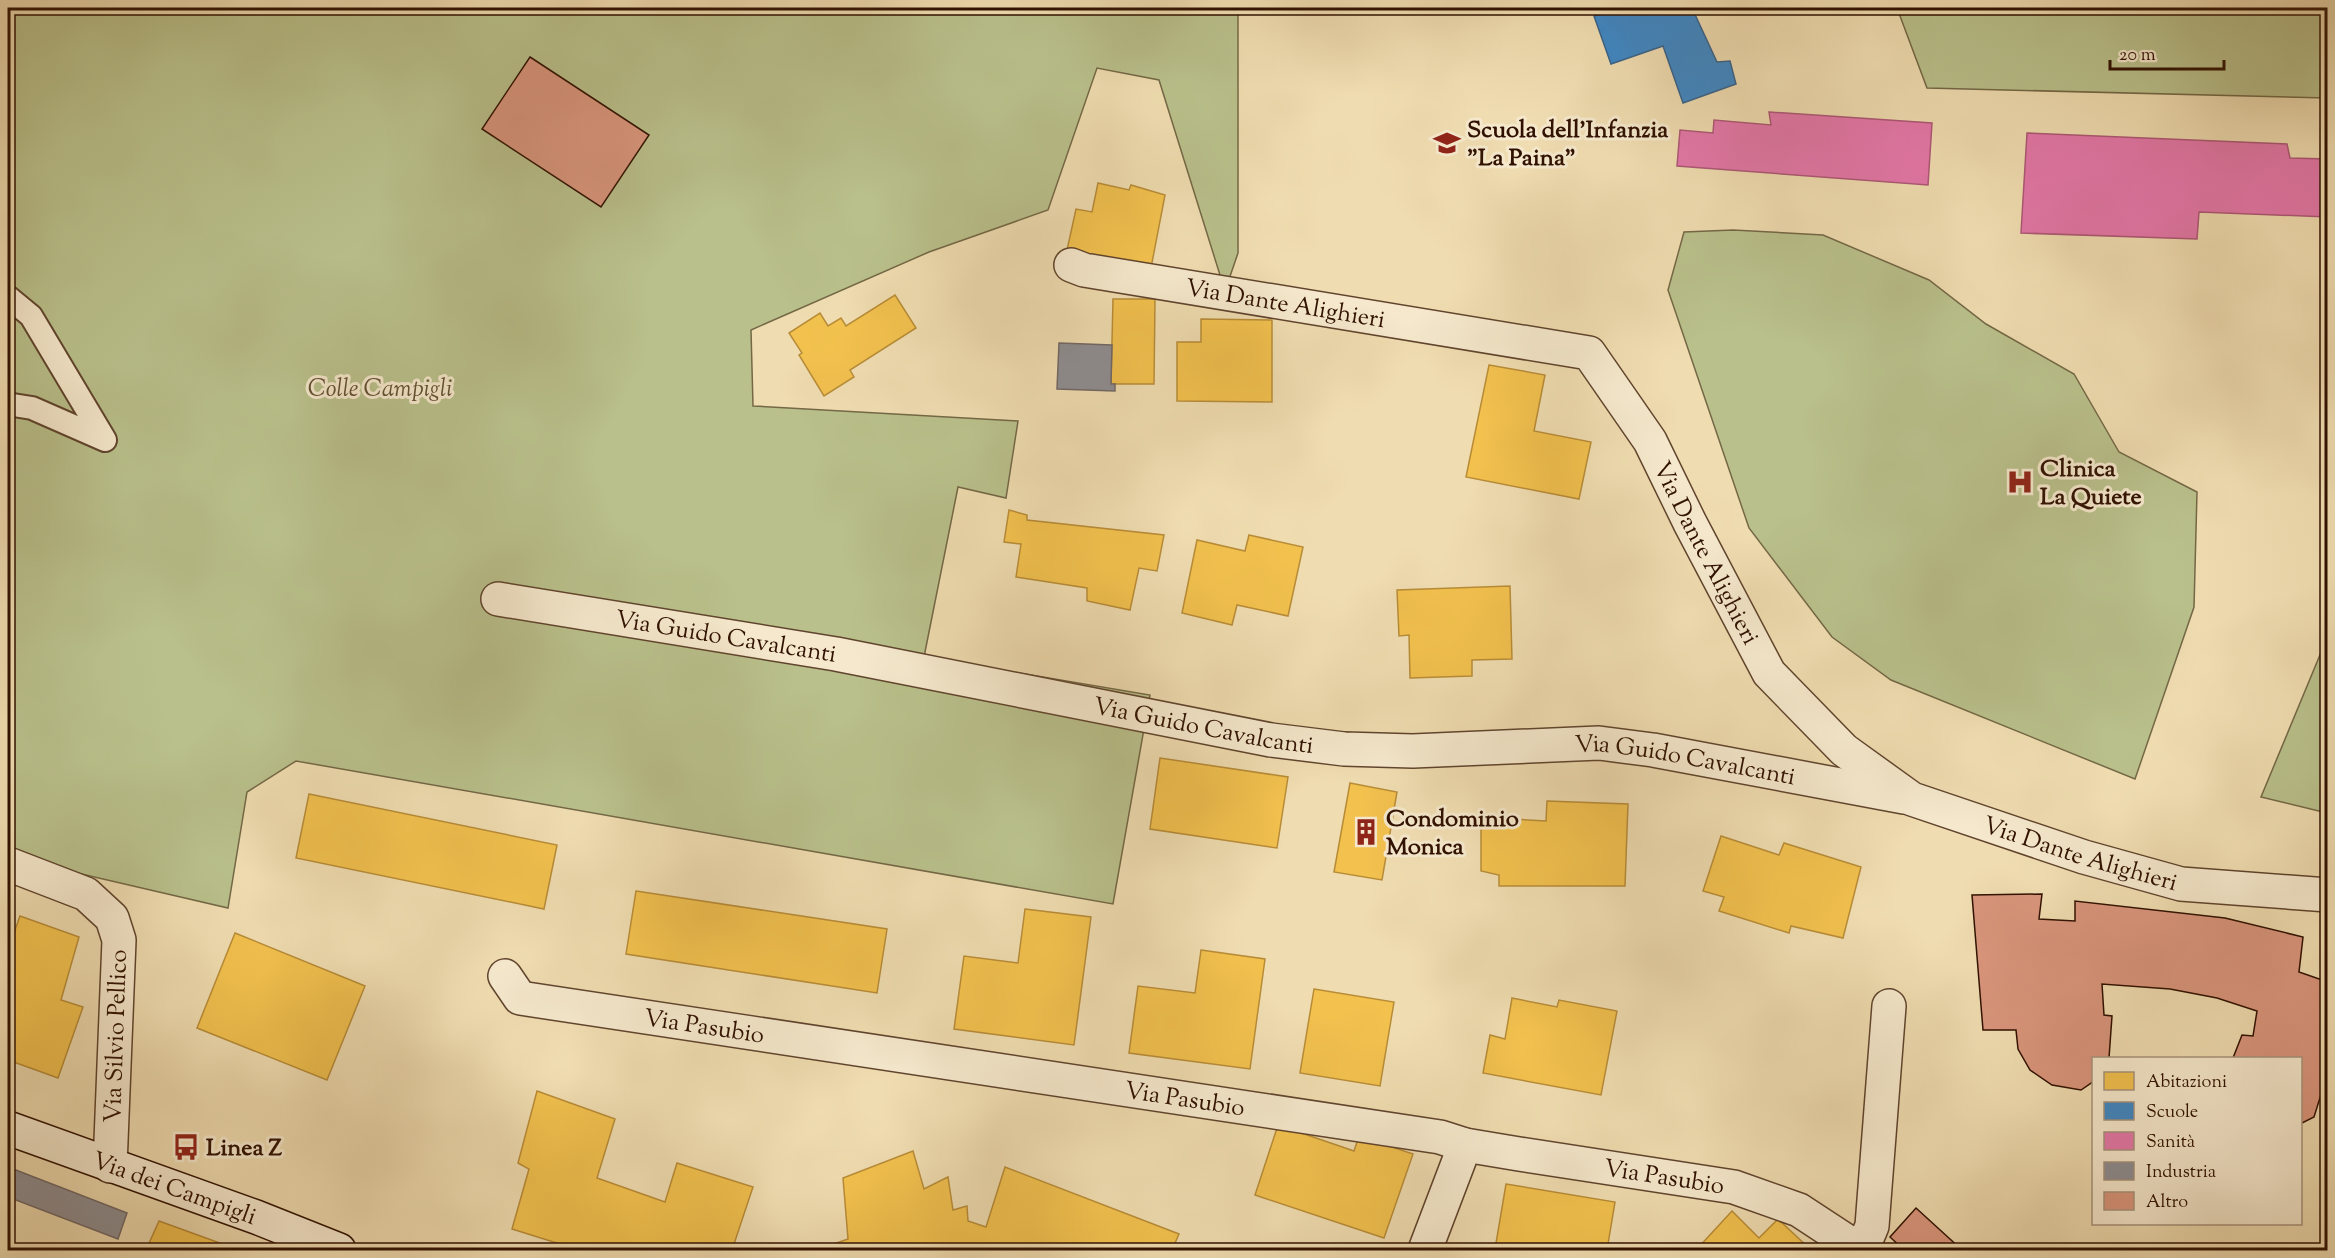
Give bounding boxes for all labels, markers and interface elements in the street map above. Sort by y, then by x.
scale bar [2110,33,2224,71]
text: 20 m [2119,43,2156,69]
place label: Scuola dell'Infanzia "La Paina" [1467,114,1669,176]
school or university icon: Scuola dell'Infanzia "La Paina" [1432,128,1462,158]
street label: Via Dante Alighieri [1183,272,1388,338]
park label: Colle Campigli [308,373,452,407]
place label: Clinica La Quiete [2040,453,2142,515]
street label: Via Dante Alighieri [1644,456,1766,651]
hospital icon: Clinica La Quiete [2005,467,2035,497]
street label: Via Guido Cavalcanti [613,603,839,673]
street label: Via Guido Cavalcanti [1090,690,1316,764]
street label: Via Guido Cavalcanti [1574,728,1798,795]
place label: Condominio Monica [1386,803,1519,865]
street label: Via Dante Alighieri [1978,809,2181,901]
building icon: Condominio Monica [1351,817,1381,847]
street label: Via Silvio Pellico [97,949,137,1123]
street label: Via Pasubio [641,1002,766,1054]
legend [2092,1057,2302,1225]
text: Abitazioni [2146,1070,2227,1096]
street label: Via Pasubio [1122,1075,1247,1126]
text: Scuole [2146,1100,2198,1126]
text: Sanità [2146,1130,2195,1156]
bus stop icon: Linea Z [171,1132,201,1162]
place label: Linea Z [206,1132,283,1166]
street label: Via dei Campigli [87,1145,261,1235]
street label: Via Pasubio [1601,1152,1726,1204]
text: Industria [2146,1160,2216,1186]
text: Altro [2146,1190,2188,1216]

